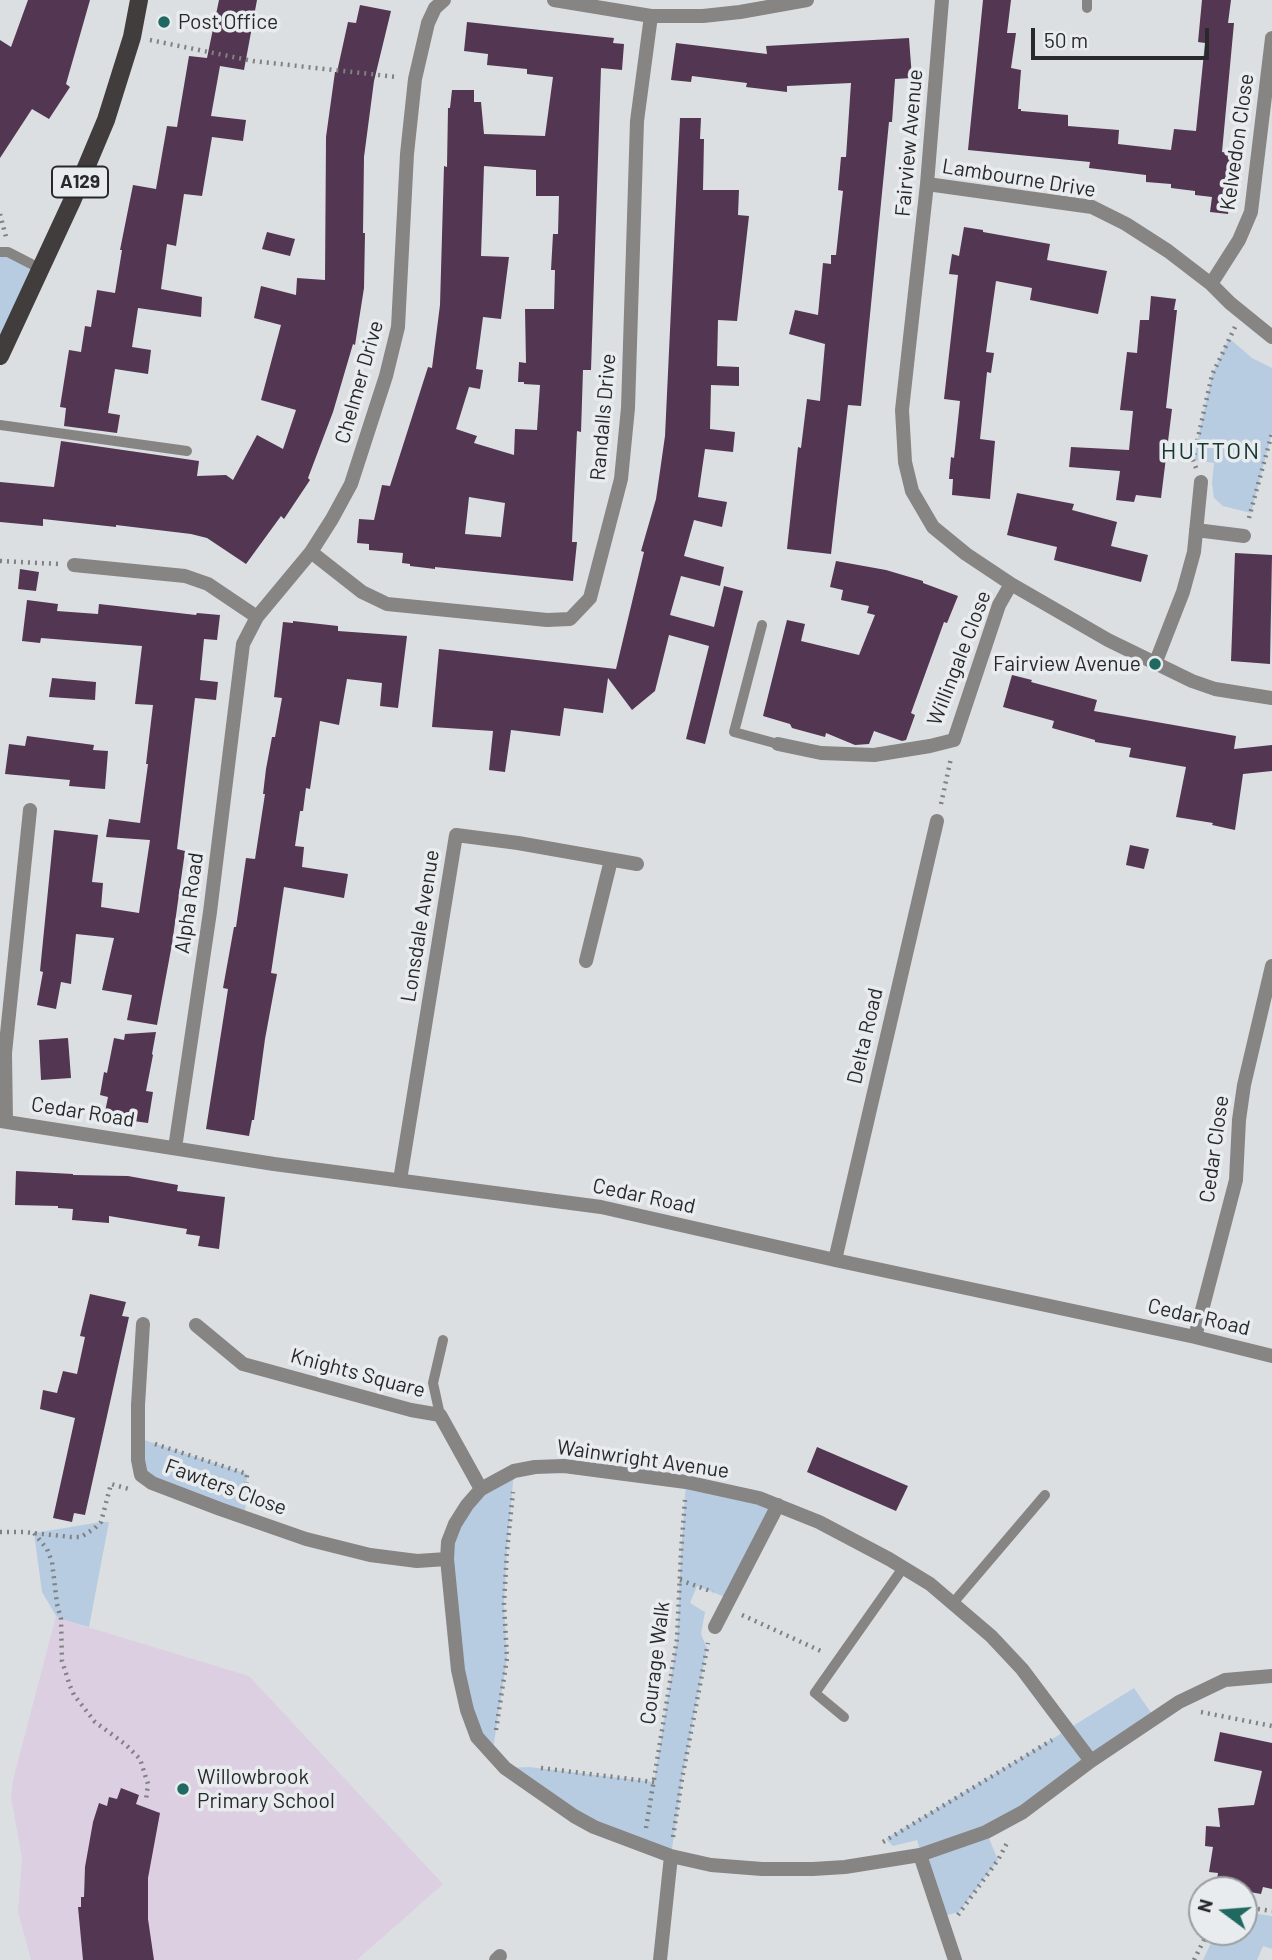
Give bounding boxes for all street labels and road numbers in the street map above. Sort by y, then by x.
street label: Fairview Avenue [890,68,928,218]
street label: Kelvedon Close [1215,72,1259,212]
street label: Lambourne Drive [940,153,1098,203]
road number: A129 [52,166,108,198]
street label: Chelmer Drive [329,317,389,447]
street label: Randalls Drive [585,352,621,482]
street label: Willingale Close [922,587,996,729]
street label: Lonsdale Avenue [396,848,444,1004]
street label: Alpha Road [169,851,209,955]
street label: Delta Road [842,985,888,1087]
street label: Cedar Road [29,1091,137,1133]
street label: Cedar Close [1194,1094,1234,1204]
street label: Cedar Road [590,1173,698,1219]
street label: Cedar Road [1145,1293,1253,1341]
street label: Knights Square [288,1343,428,1403]
street label: Wainwright Avenue [555,1434,731,1484]
street label: Fawters Close [162,1453,290,1521]
street label: Courage Walk [635,1600,675,1726]

